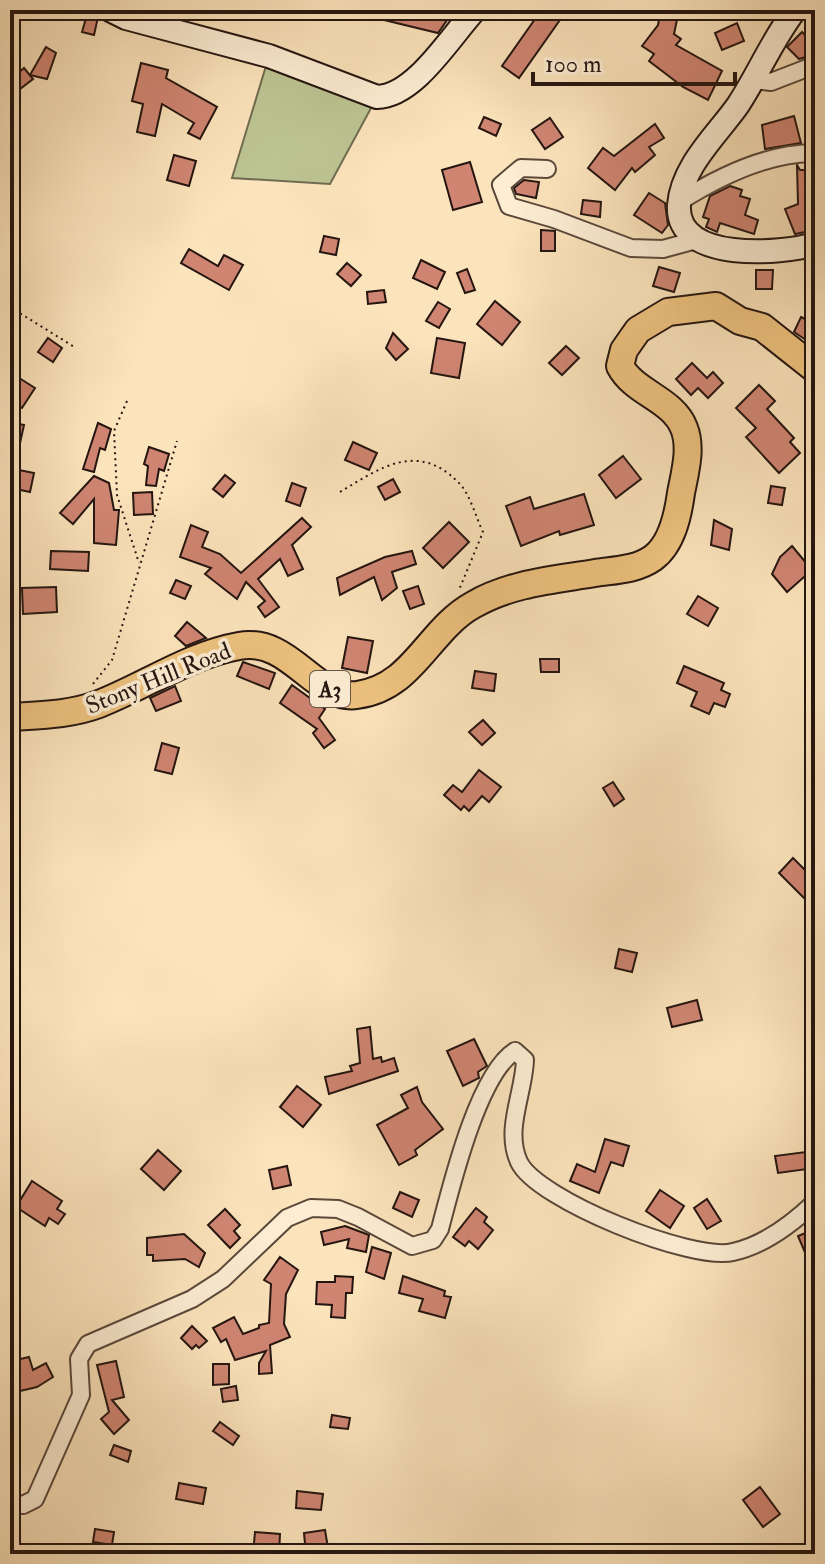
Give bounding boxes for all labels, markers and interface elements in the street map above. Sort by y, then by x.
scale bar [533,36,735,86]
text: 100 m [545,49,602,80]
street label: Stony Hill Road [81,635,236,722]
road number: A3 [310,671,350,707]

